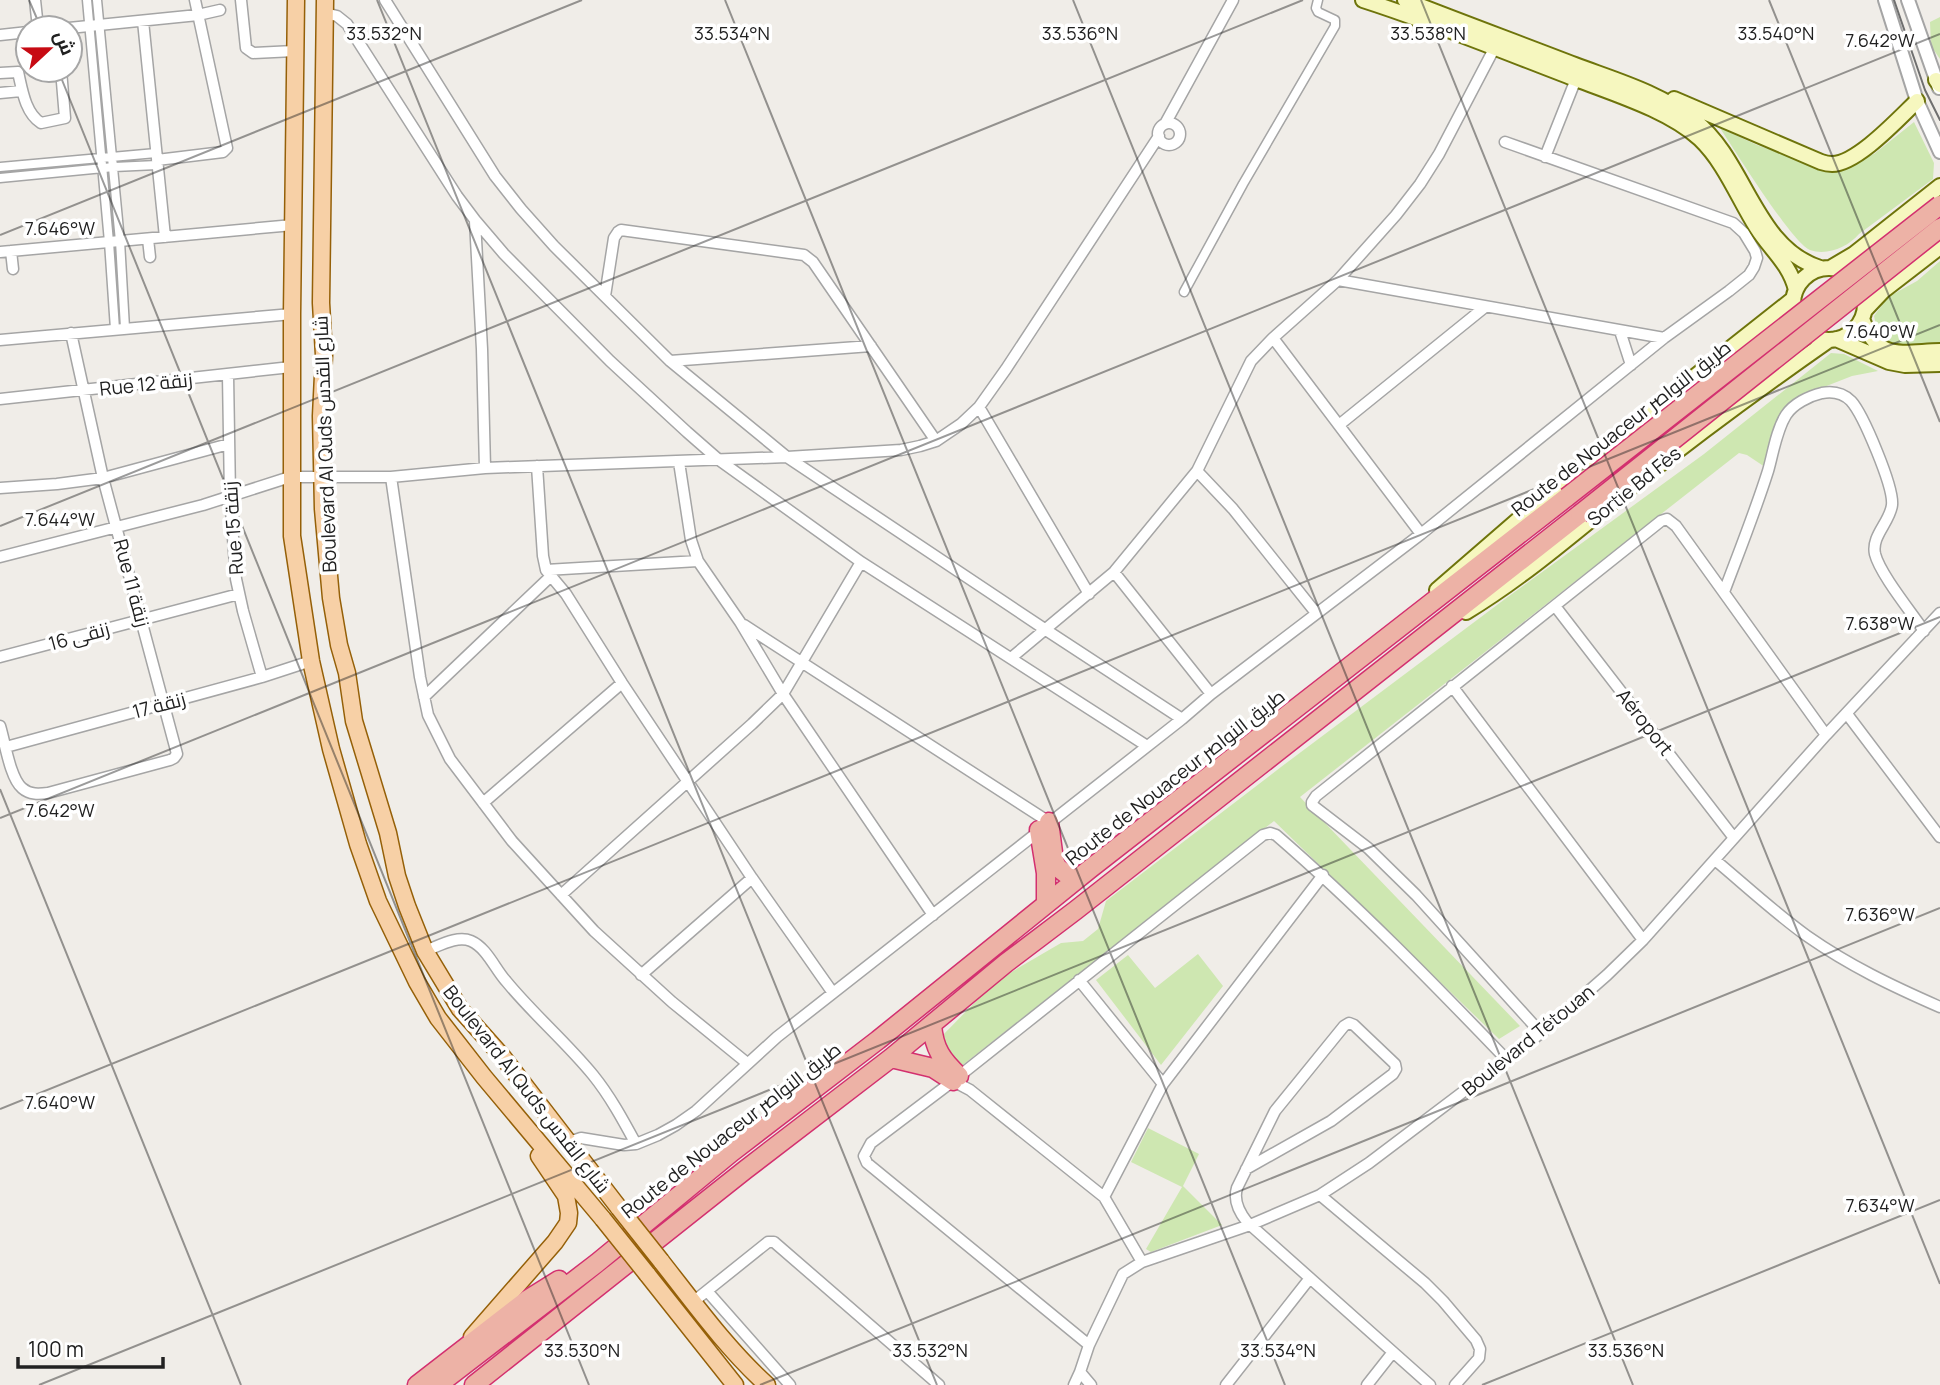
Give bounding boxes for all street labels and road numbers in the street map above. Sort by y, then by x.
street label: Boulevard Al Quds شارع القدس [308,315,343,573]
street label: Route de Nouaceur طريق النواصر [1506,334,1736,522]
street label: Rue 12 زنقة [98,366,194,402]
street label: Sortie Bd Fès [1582,440,1686,532]
street label: Rue 15 زنقة [217,480,249,576]
street label: Rue 11 زنقة [108,536,156,630]
street label: زنقى 16 [46,615,112,657]
street label: Route de Nouaceur طريق النواصر [1060,683,1290,871]
street label: Aéroport [1611,683,1679,761]
street label: زنقة 17 [130,685,188,725]
street label: Boulevard Tétouan [1456,978,1600,1102]
street label: Boulevard Al Quds شارع القدس [437,980,616,1199]
street label: Route de Nouaceur طريق النواصر [616,1036,846,1224]

